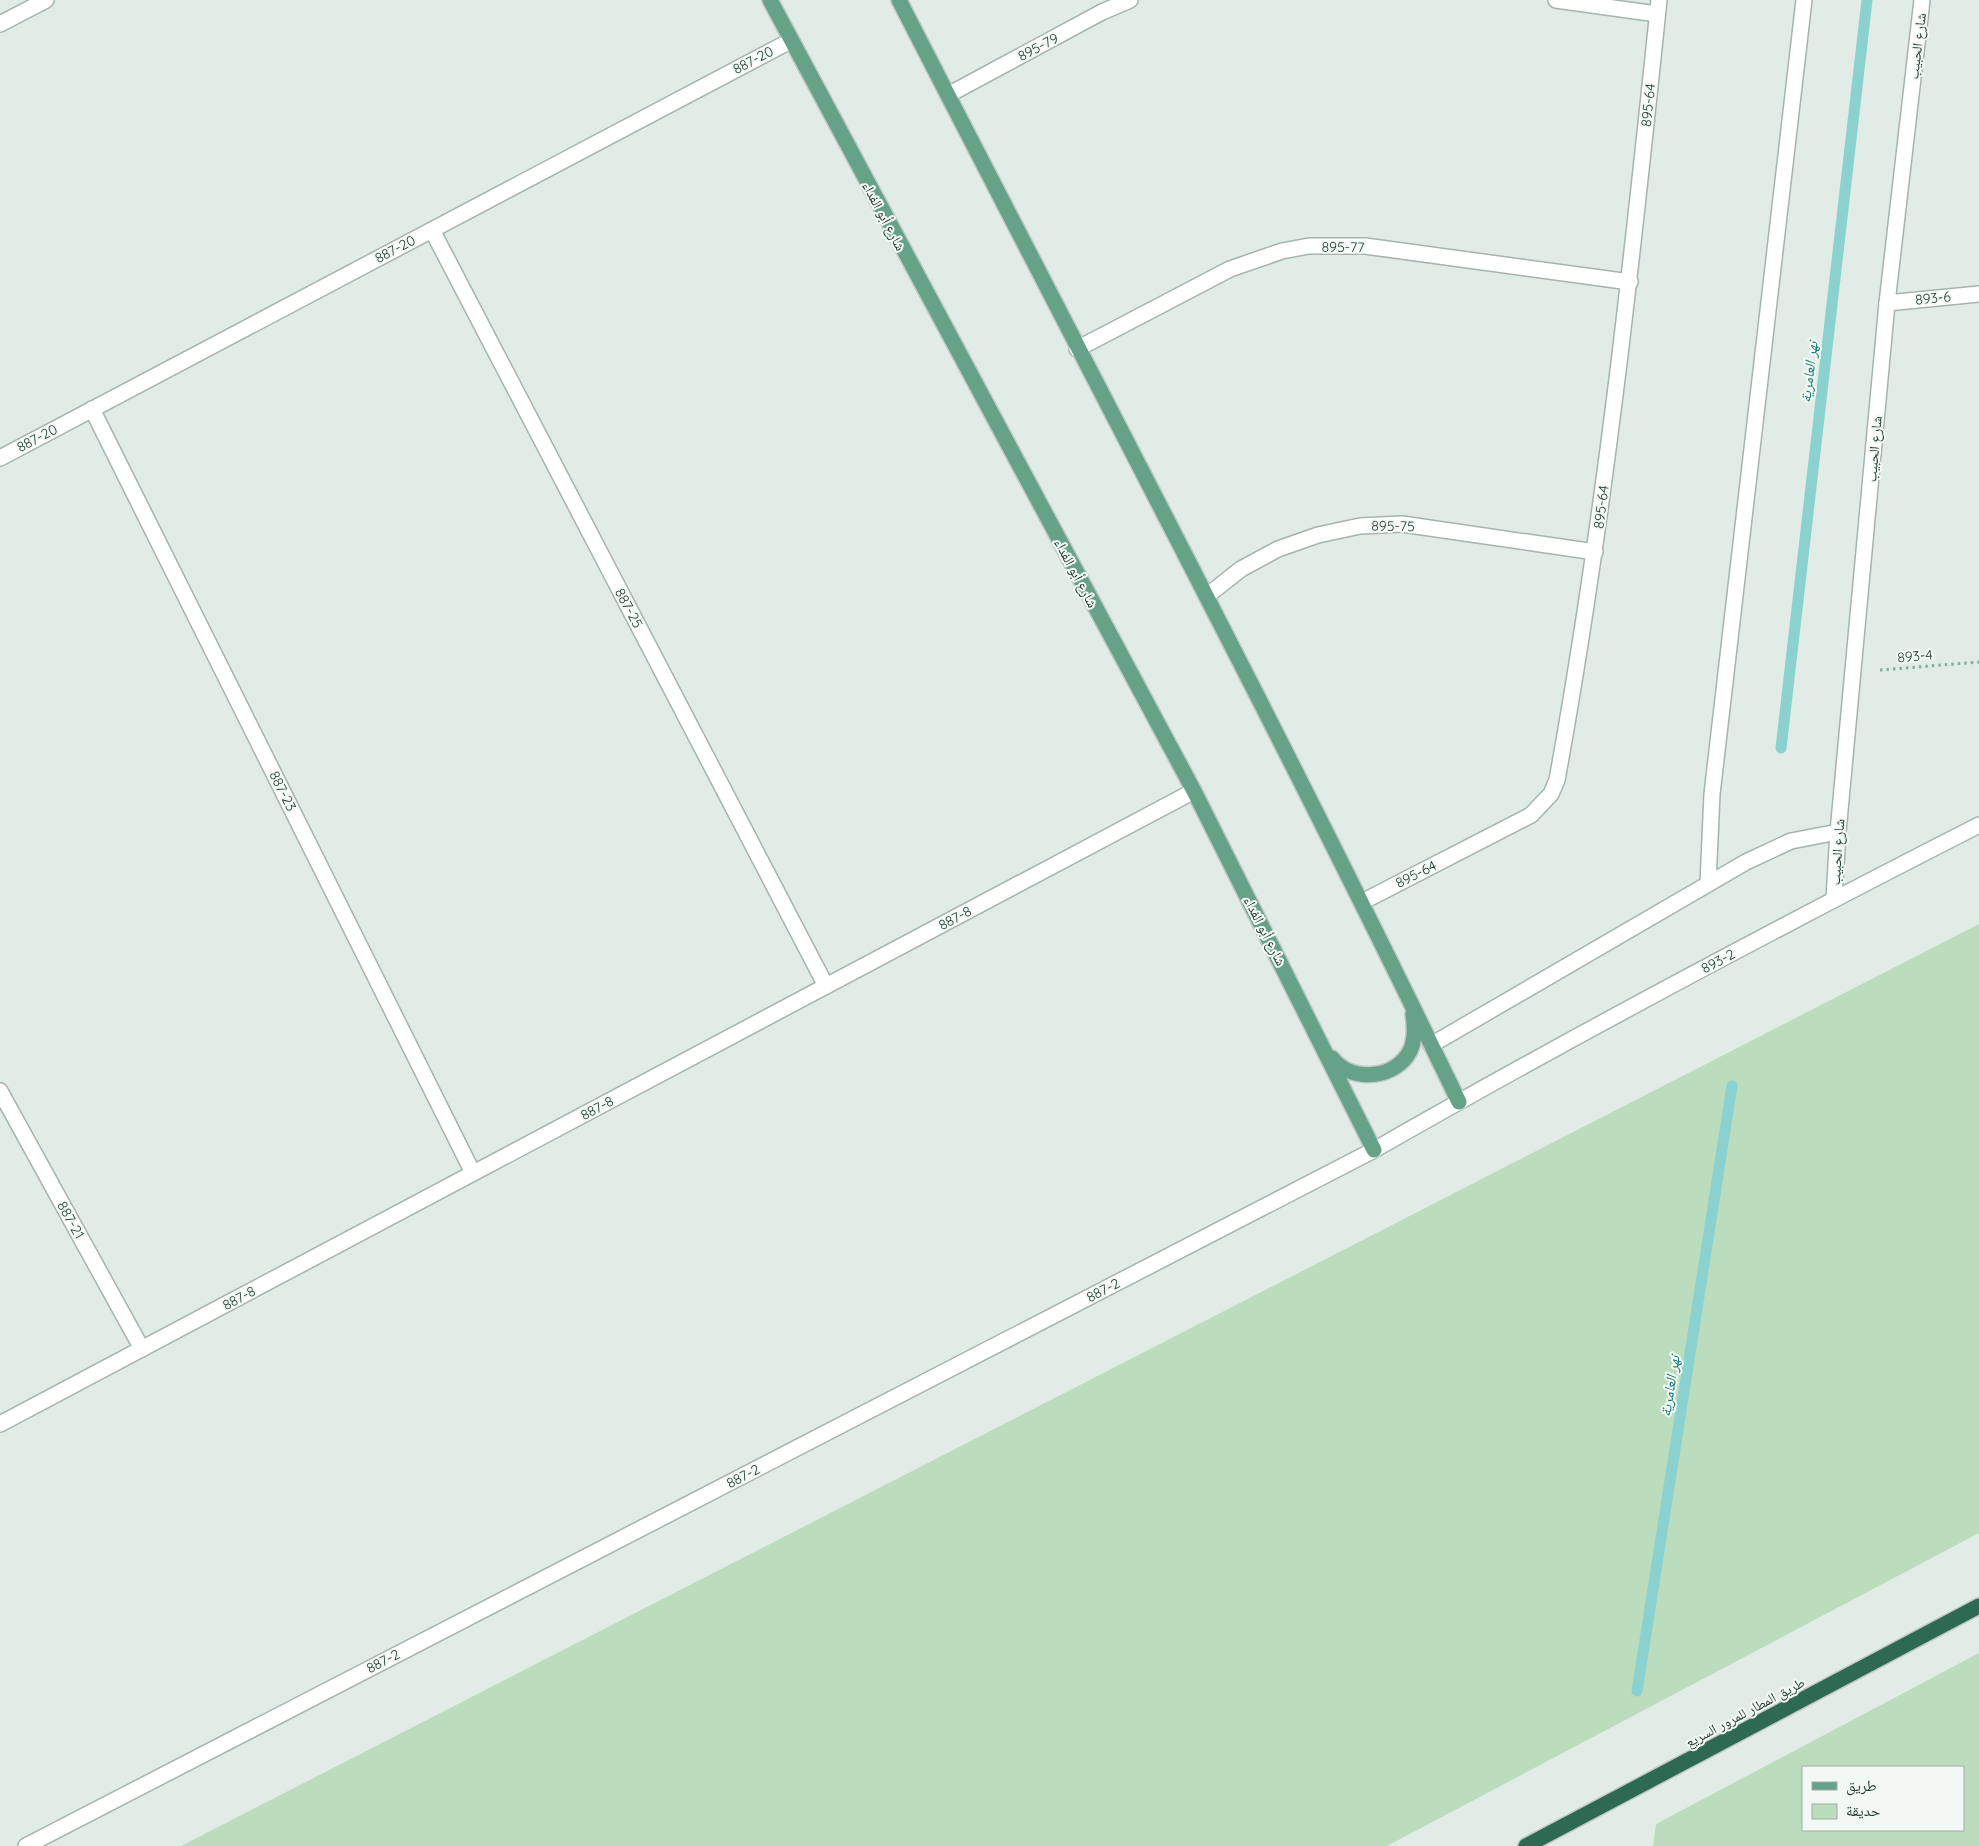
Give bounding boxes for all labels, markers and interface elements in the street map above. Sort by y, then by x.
street label: شارع الحبيب [1904,12,1931,80]
street label: 895-79 [1015,29,1062,65]
street label: 887-20 [730,42,776,78]
street label: 895-64 [1637,82,1659,128]
street label: شارع أبو الفداء [857,178,910,254]
street label: 887-20 [372,231,418,267]
street label: 895-77 [1321,238,1365,256]
street label: 893-6 [1914,287,1952,309]
water label: نهر العامرية [1795,337,1822,404]
street label: شارع الحبيب [1862,415,1887,483]
street label: 887-20 [14,420,60,456]
street label: 895-64 [1589,484,1613,530]
street label: 895-75 [1371,517,1415,535]
street label: شارع أبو الفداء [1049,535,1102,611]
street label: 887-25 [611,585,647,631]
street label: 893-4 [1897,645,1933,667]
street label: 887-23 [265,768,301,814]
street label: شارع الحبيب [1826,818,1849,886]
street label: 895-64 [1392,856,1440,892]
street label: شارع أبو الفداء [1239,893,1290,969]
street label: 887-8 [935,902,975,934]
street label: 893-2 [1698,945,1738,977]
street label: 887-8 [577,1092,617,1124]
street label: 887-21 [53,1198,89,1242]
street label: 887-2 [1083,1274,1123,1306]
street label: 887-8 [219,1282,259,1314]
water label: نهر العامرية [1655,1351,1684,1418]
street label: 887-2 [723,1460,763,1492]
street label: 887-2 [363,1645,403,1677]
street label: طريق المطار للمرور السريع [1682,1673,1808,1752]
legend [1802,1766,1964,1831]
text: طريق [1846,1776,1877,1796]
text: حديقة [1846,1801,1881,1820]

